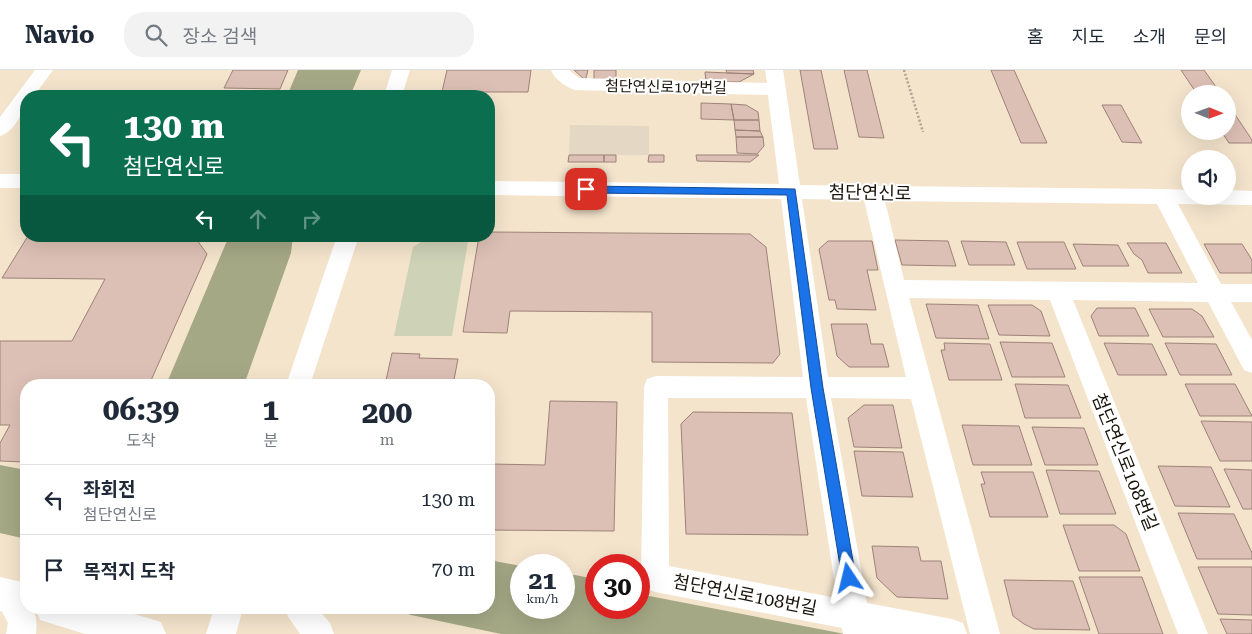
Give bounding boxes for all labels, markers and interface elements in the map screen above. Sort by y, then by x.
search box [124,12,474,57]
text: Navio [25,21,94,49]
icon: search [142,21,170,49]
text: 장소 검색 [182,25,257,48]
text: 홈 [1027,26,1044,47]
text: 지도 [1072,26,1105,47]
text: 소개 [1133,26,1166,47]
text: 문의 [1194,26,1227,47]
street label: 첨단연신로107번길 [605,77,727,97]
north arrow [1181,85,1236,140]
map controls [1181,85,1236,205]
text: 130 m [123,106,224,147]
icon: left [40,110,105,175]
button: sound [1181,150,1236,205]
text: 첨단연신로 [123,154,224,179]
pin [565,168,607,210]
icon: arrive [572,175,600,203]
street label: 첨단연신로 [828,181,912,204]
icon: left [191,205,219,233]
icon: ahead [244,205,272,233]
icon: right [297,205,325,233]
street label: 첨단연신로108번길 [1088,390,1163,534]
text: 06:39 [103,392,179,427]
text: 1 [262,392,279,427]
text: 200 [362,395,412,430]
text: m [380,430,394,449]
text: 도착 [126,431,156,450]
text: 분 [263,431,278,450]
text: 좌회전 [83,478,135,501]
icon: left [40,486,68,514]
text: 130 m [421,488,475,511]
text: 첨단연신로 [83,505,157,524]
position arrow [822,551,874,603]
speed limit sign: 30 [585,554,650,619]
icon: arrive [40,556,68,584]
text: 70 m [432,558,475,581]
text: 목적지 도착 [83,560,175,583]
text: 21 [528,566,557,595]
street label: 첨단연신로108번길 [671,570,819,619]
text: km/h [526,592,559,606]

